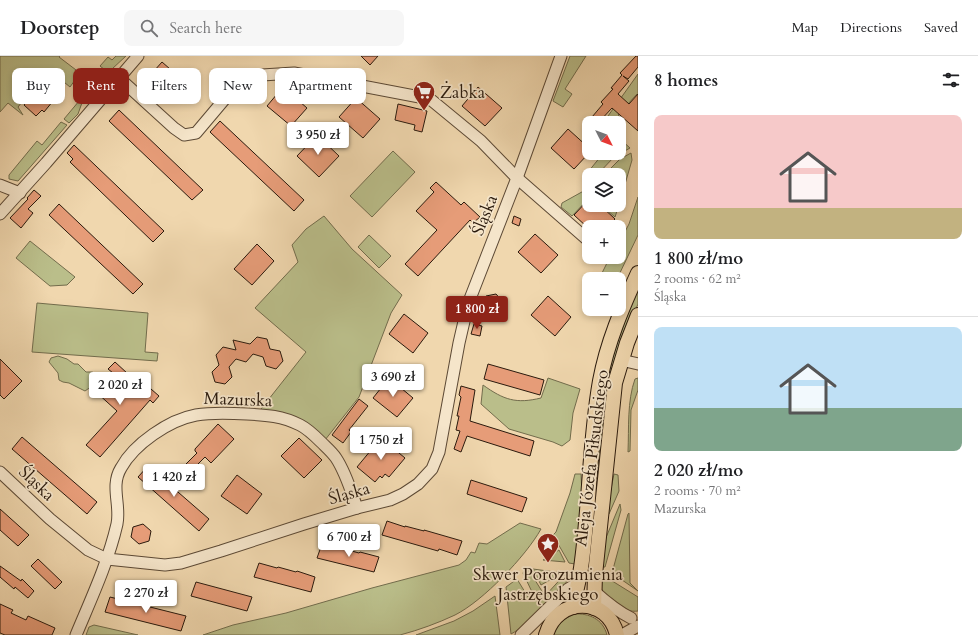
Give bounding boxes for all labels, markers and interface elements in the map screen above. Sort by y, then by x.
search box [124,10,404,46]
text: Doorstep [20,15,100,41]
icon: search [138,17,160,39]
text: Search here [170,18,242,38]
text: Map [792,18,818,37]
text: Directions [840,18,902,37]
text: Saved [924,18,958,37]
chip: Buy [12,68,65,104]
chip: Rent [73,68,129,104]
chip: Filters [137,68,201,104]
chip: New [209,68,267,104]
chip: Apartment [275,68,366,104]
text: 8 homes [654,69,718,92]
icon: filters [940,69,962,91]
supermarket icon: Żabka [411,79,437,112]
place label: Żabka [440,81,486,104]
north arrow [582,116,626,160]
map controls [582,116,626,316]
pin: 3 950 zł [277,122,359,156]
text: 3 950 zł [296,126,340,144]
icon: home [772,141,844,213]
button: layers [582,168,626,212]
street label: Śląska [466,191,503,239]
button: + [582,220,626,264]
text: 1 800 zł/mo [654,247,743,270]
text: 2 rooms · 62 m² [654,270,741,288]
button: − [582,272,626,316]
text: Śląska [654,288,686,306]
pin: 1 800 zł [436,296,518,330]
text: 1 800 zł [455,300,499,318]
icon: home [772,353,844,425]
pin: 3 690 zł [352,364,434,398]
text: 3 690 zł [371,368,415,386]
street label: Aleja Józefa Piłsudskiego [569,368,614,548]
pin: 2 020 zł [79,372,161,406]
text: 2 020 zł [98,376,142,394]
street label: Mazurska [203,387,273,412]
pin: 1 750 zł [340,427,422,461]
text: 1 750 zł [359,431,403,449]
text: 2 020 zł/mo [654,459,743,482]
street label: Śląska [13,460,60,507]
pin: 1 420 zł [133,464,215,498]
text: 1 420 zł [152,468,196,486]
street label: Śląska [326,476,373,510]
text: 2 rooms · 70 m² [654,482,741,500]
text: Mazurska [654,500,706,518]
pin: 6 700 zł [308,524,390,558]
text: 6 700 zł [327,528,371,546]
place icon: Skwer Porozumienia Jastrzębskiego [535,531,561,564]
place label: Skwer Porozumienia Jastrzębskiego [473,563,624,606]
pin: 2 270 zł [105,580,187,614]
text: 2 270 zł [124,584,168,602]

